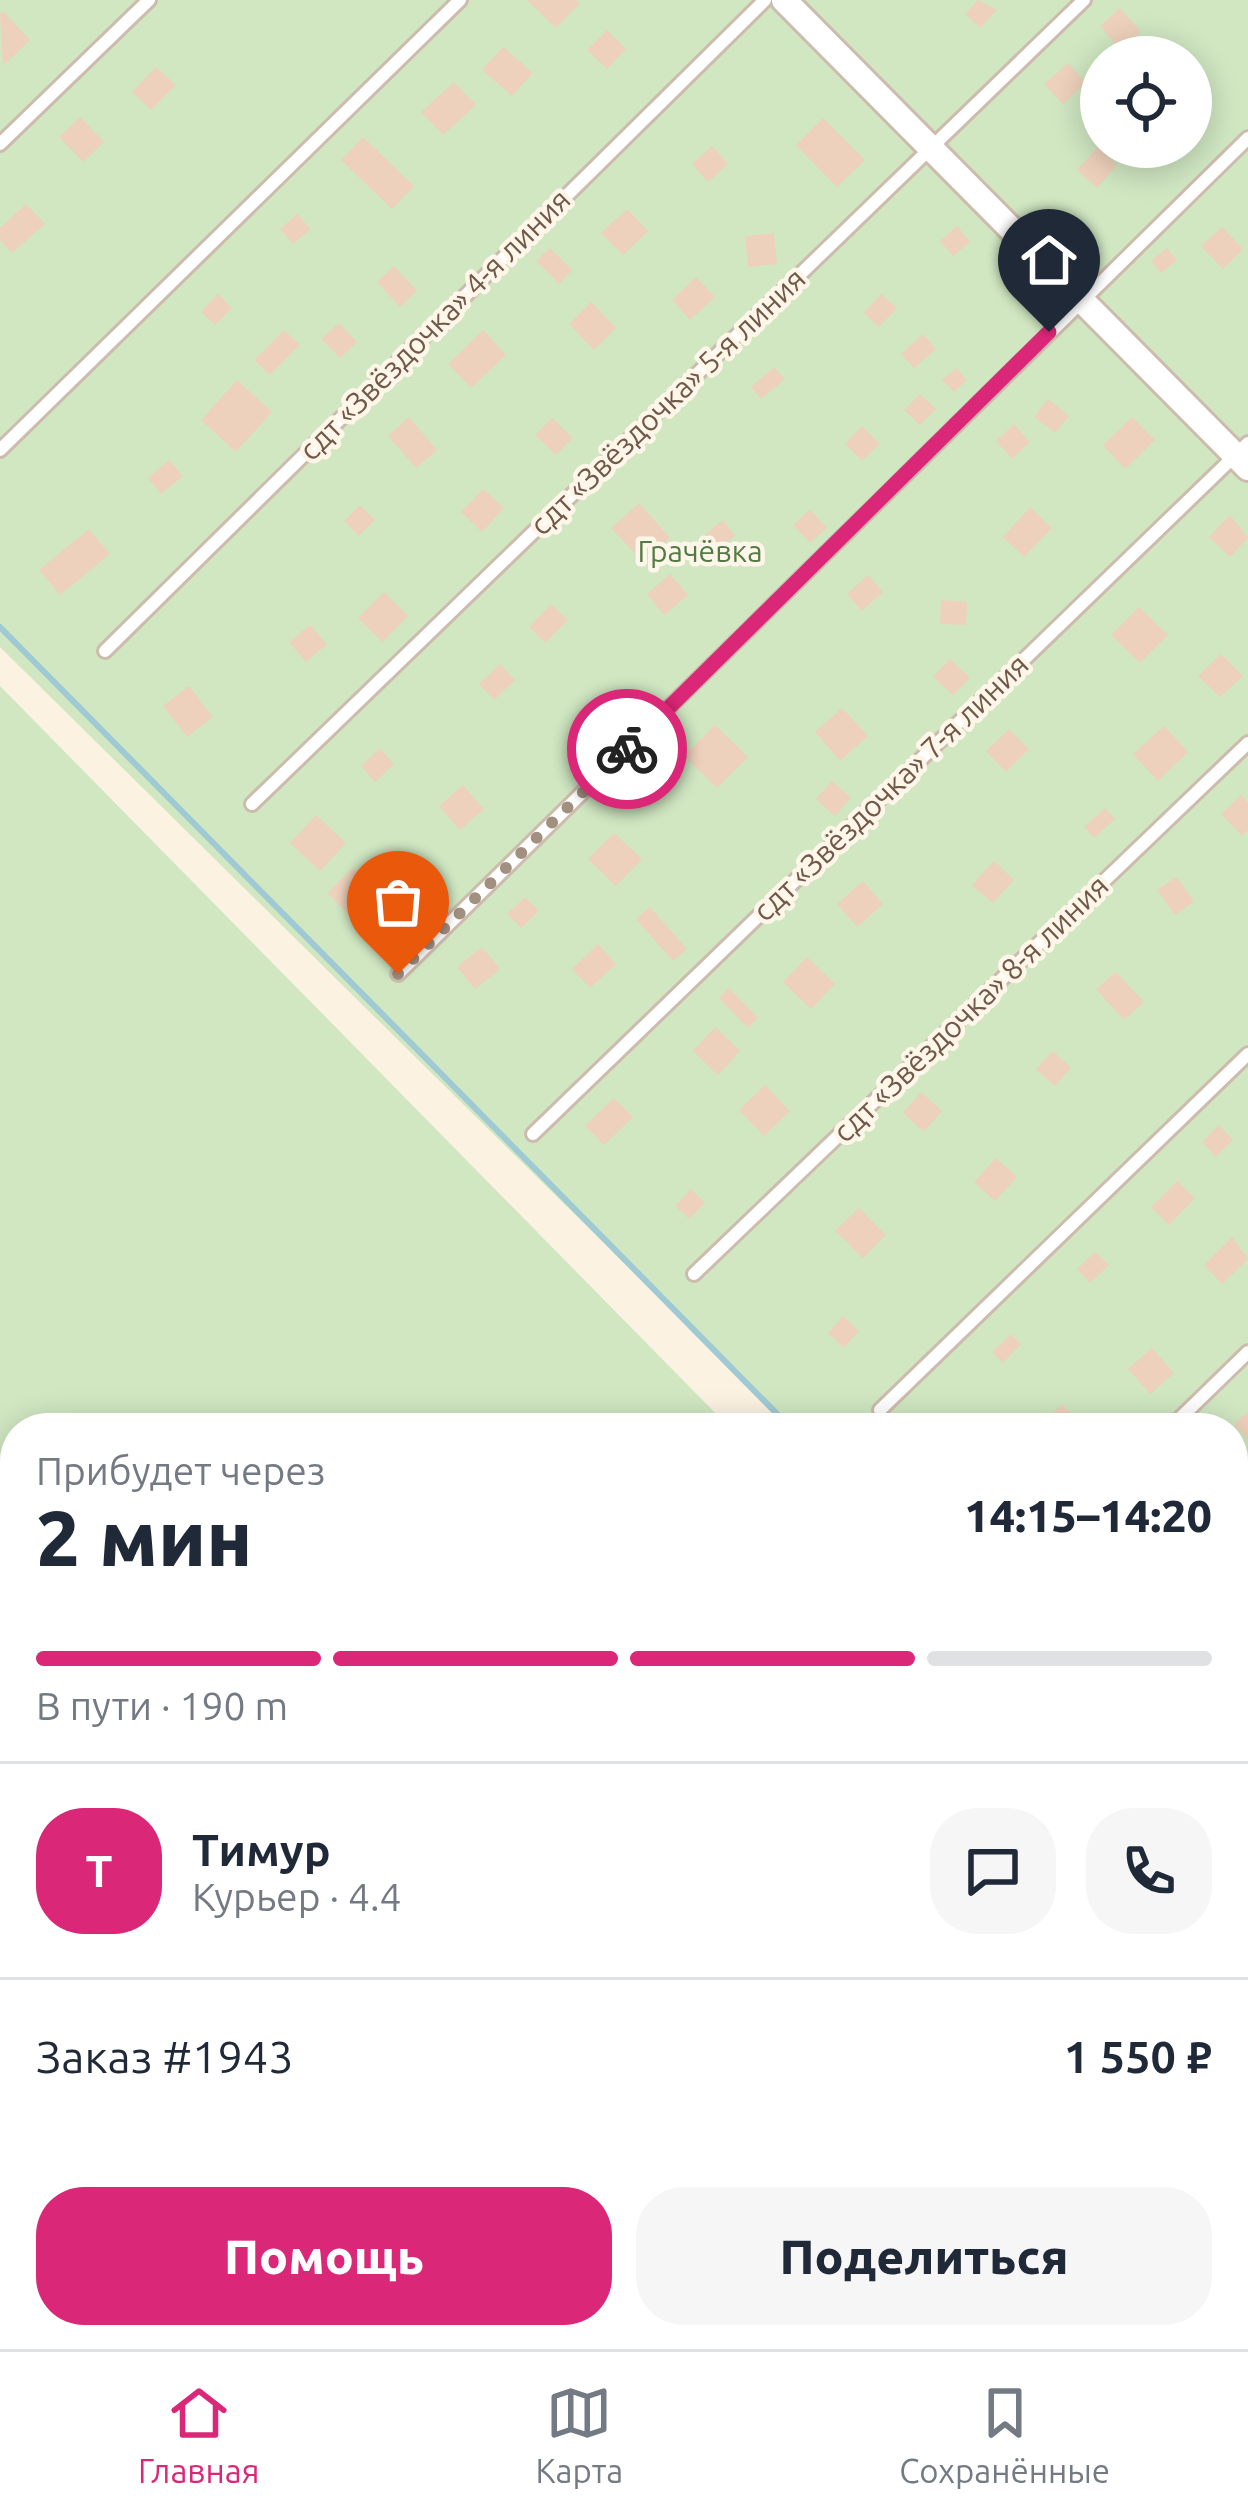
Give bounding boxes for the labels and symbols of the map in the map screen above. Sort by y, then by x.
street label: сдт «Звёздочка» 4-я линия [292,182,577,467]
pin [998,209,1100,332]
street label: сдт «Звёздочка» 5-я линия [523,261,812,542]
park label: Грачёвка [637,534,763,568]
street label: сдт «Звёздочка» 7-я линия [746,647,1035,928]
courier [567,689,687,809]
pin [347,851,449,974]
street label: сдт «Звёздочка» 8-я линия [826,868,1115,1149]

